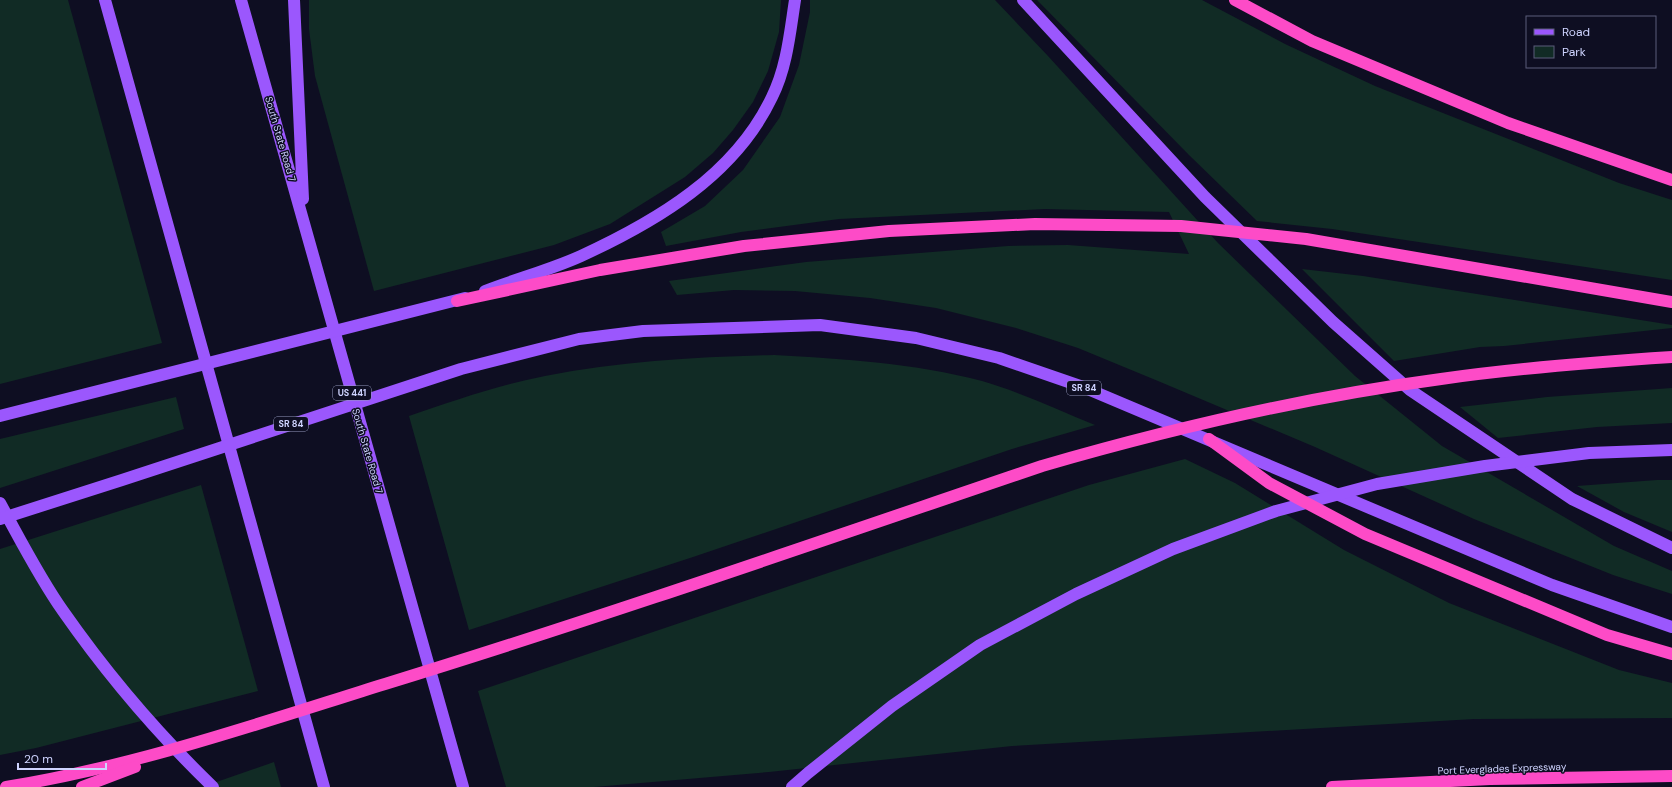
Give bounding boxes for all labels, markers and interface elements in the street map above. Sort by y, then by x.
legend [1526,16,1656,68]
text: Road [1562,24,1590,40]
text: Park [1562,44,1586,60]
street label: South State Road 7 [262,95,299,183]
road number: SR 84 [1067,381,1101,395]
road number: US 441 [333,386,371,400]
street label: South State Road 7 [349,407,386,495]
road number: SR 84 [274,417,308,431]
scale bar [18,745,106,771]
text: 20 m [24,751,53,767]
street label: Port Everglades Expressway [1437,760,1567,777]

